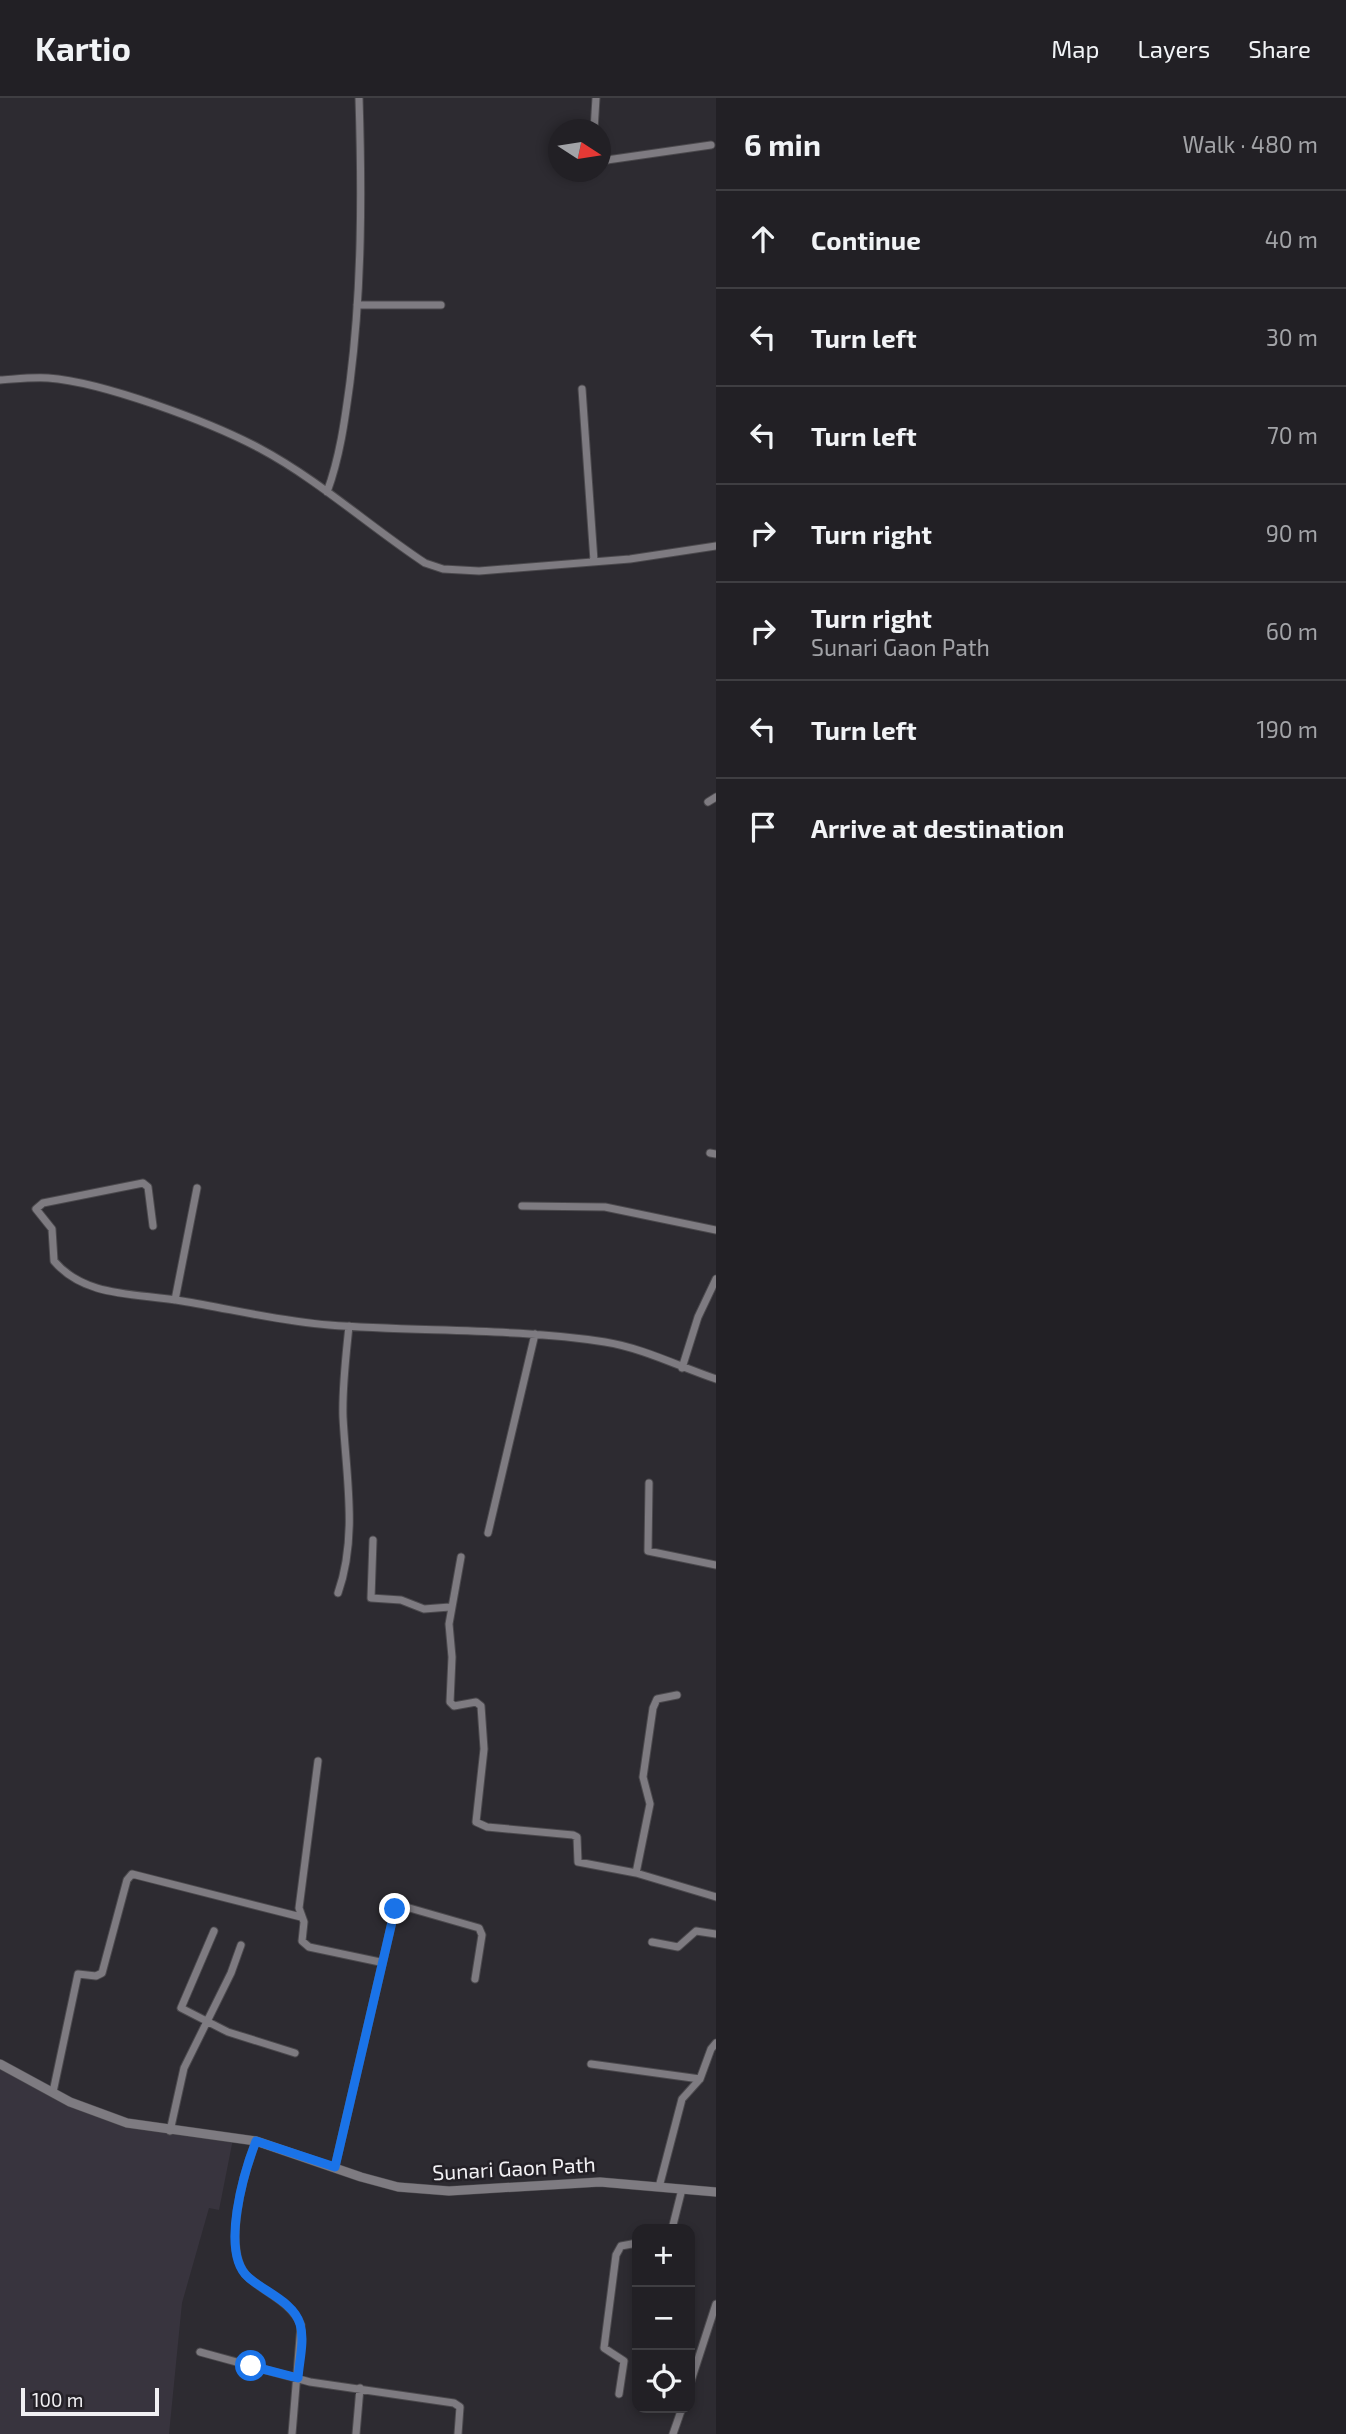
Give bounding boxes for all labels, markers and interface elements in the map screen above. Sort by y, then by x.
text: Kartio [35,28,131,68]
text: Map [1051,34,1099,63]
text: Layers [1137,34,1210,63]
text: Share [1248,34,1311,63]
north arrow [548,119,611,182]
text: 6 min [744,126,821,162]
text: Walk · 480 m [1183,130,1318,158]
icon: ahead [744,220,782,258]
text: Continue [811,224,921,255]
text: 40 m [1265,225,1318,253]
icon: left [744,318,782,356]
text: Turn left [811,322,917,353]
text: 30 m [1266,323,1318,351]
icon: left [744,416,782,454]
text: Turn left [811,420,917,451]
text: 70 m [1267,421,1318,449]
icon: right [744,514,782,552]
text: Turn right [811,518,932,549]
text: 90 m [1266,519,1318,547]
text: Turn right [811,602,932,633]
icon: right [744,612,782,650]
text: 60 m [1266,617,1318,645]
text: Sunari Gaon Path [811,633,990,661]
icon: left [744,710,782,748]
text: Turn left [811,714,917,745]
text: 190 m [1257,715,1318,743]
icon: arrive [744,808,782,846]
text: Arrive at destination [811,812,1064,843]
route end [379,1893,410,1924]
street label: Sunari Gaon Path [432,2151,596,2184]
map controls [632,2224,695,2413]
button: + [632,2224,695,2287]
button: − [632,2287,695,2350]
route start [235,2350,266,2381]
button: locate [632,2350,695,2413]
scale bar [21,2385,159,2417]
text: 100 m [32,2388,83,2411]

